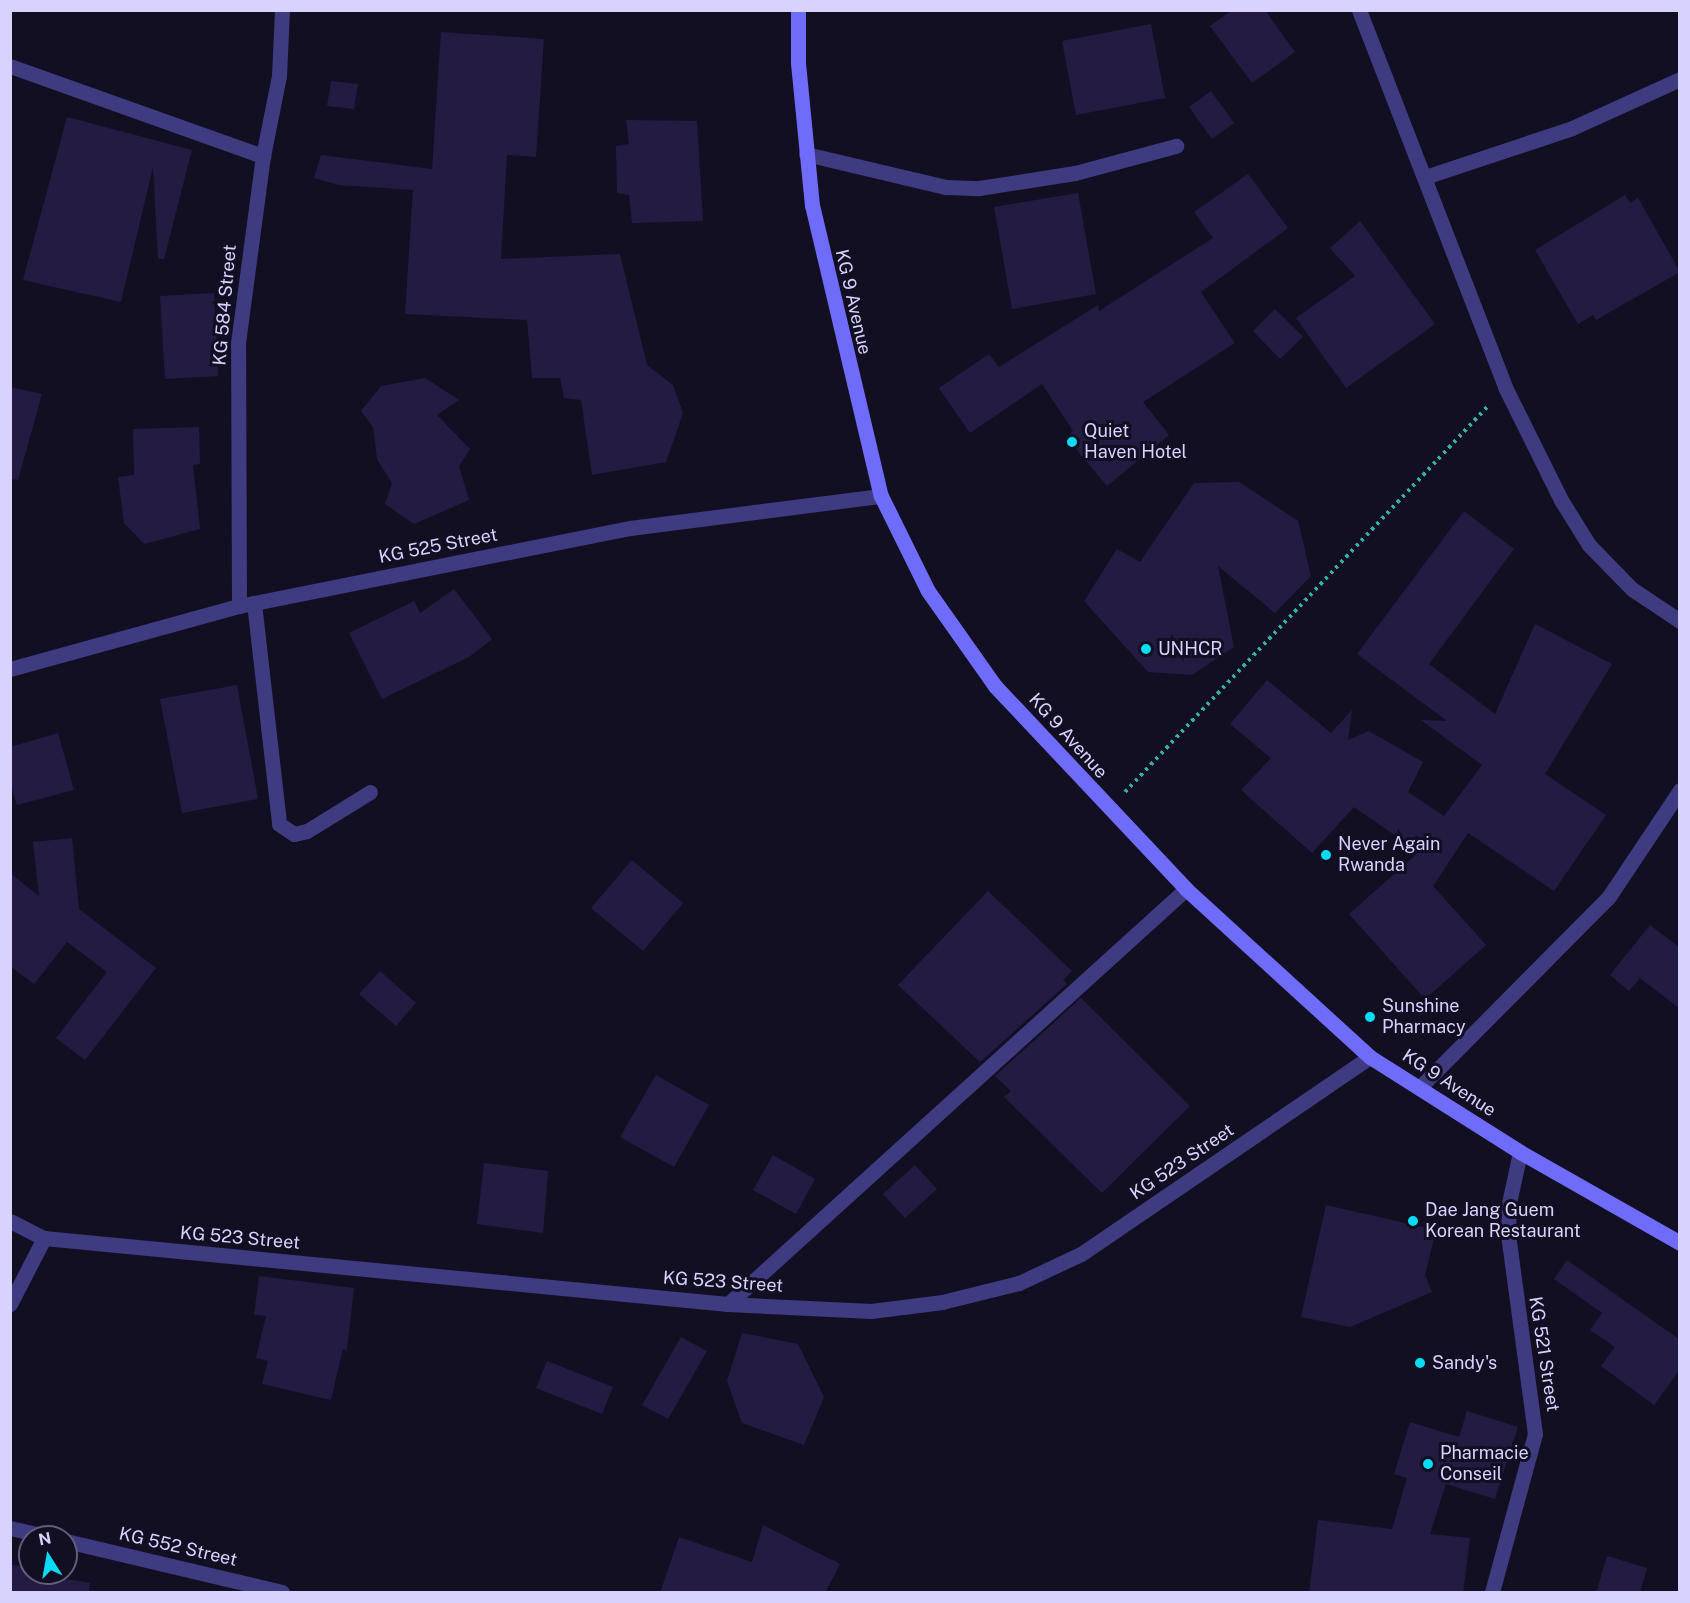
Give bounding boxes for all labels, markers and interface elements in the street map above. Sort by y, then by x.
street label: KG 584 Street [209,244,241,366]
street label: KG 9 Avenue [830,247,876,357]
place label: Quiet Haven Hotel [1084,421,1187,464]
marker: Quiet Haven Hotel [1065,435,1079,449]
street label: KG 525 Street [377,524,499,568]
place label: UNHCR [1158,638,1223,660]
marker: UNHCR [1139,642,1153,656]
street label: KG 9 Avenue [1024,689,1112,783]
place label: Never Again Rwanda [1338,834,1440,876]
marker: Never Again Rwanda [1319,848,1333,862]
place label: Sunshine Pharmacy [1382,996,1466,1038]
marker: Sunshine Pharmacy [1363,1010,1377,1024]
street label: KG 9 Avenue [1398,1045,1500,1121]
street label: KG 523 Street [1126,1119,1238,1205]
place label: Dae Jang Guem Korean Restaurant [1425,1200,1581,1242]
marker: Dae Jang Guem Korean Restaurant [1406,1214,1420,1228]
street label: KG 523 Street [179,1222,301,1254]
street label: KG 523 Street [662,1267,784,1297]
street label: KG 521 Street [1524,1295,1564,1413]
place label: Sandy's [1432,1352,1497,1374]
marker: Sandy's [1413,1356,1427,1370]
place label: Pharmacie Conseil [1440,1443,1529,1486]
marker: Pharmacie Conseil [1421,1457,1435,1471]
street label: KG 552 Street [117,1523,239,1571]
north arrow [18,1525,78,1585]
text: N [37,1528,53,1549]

